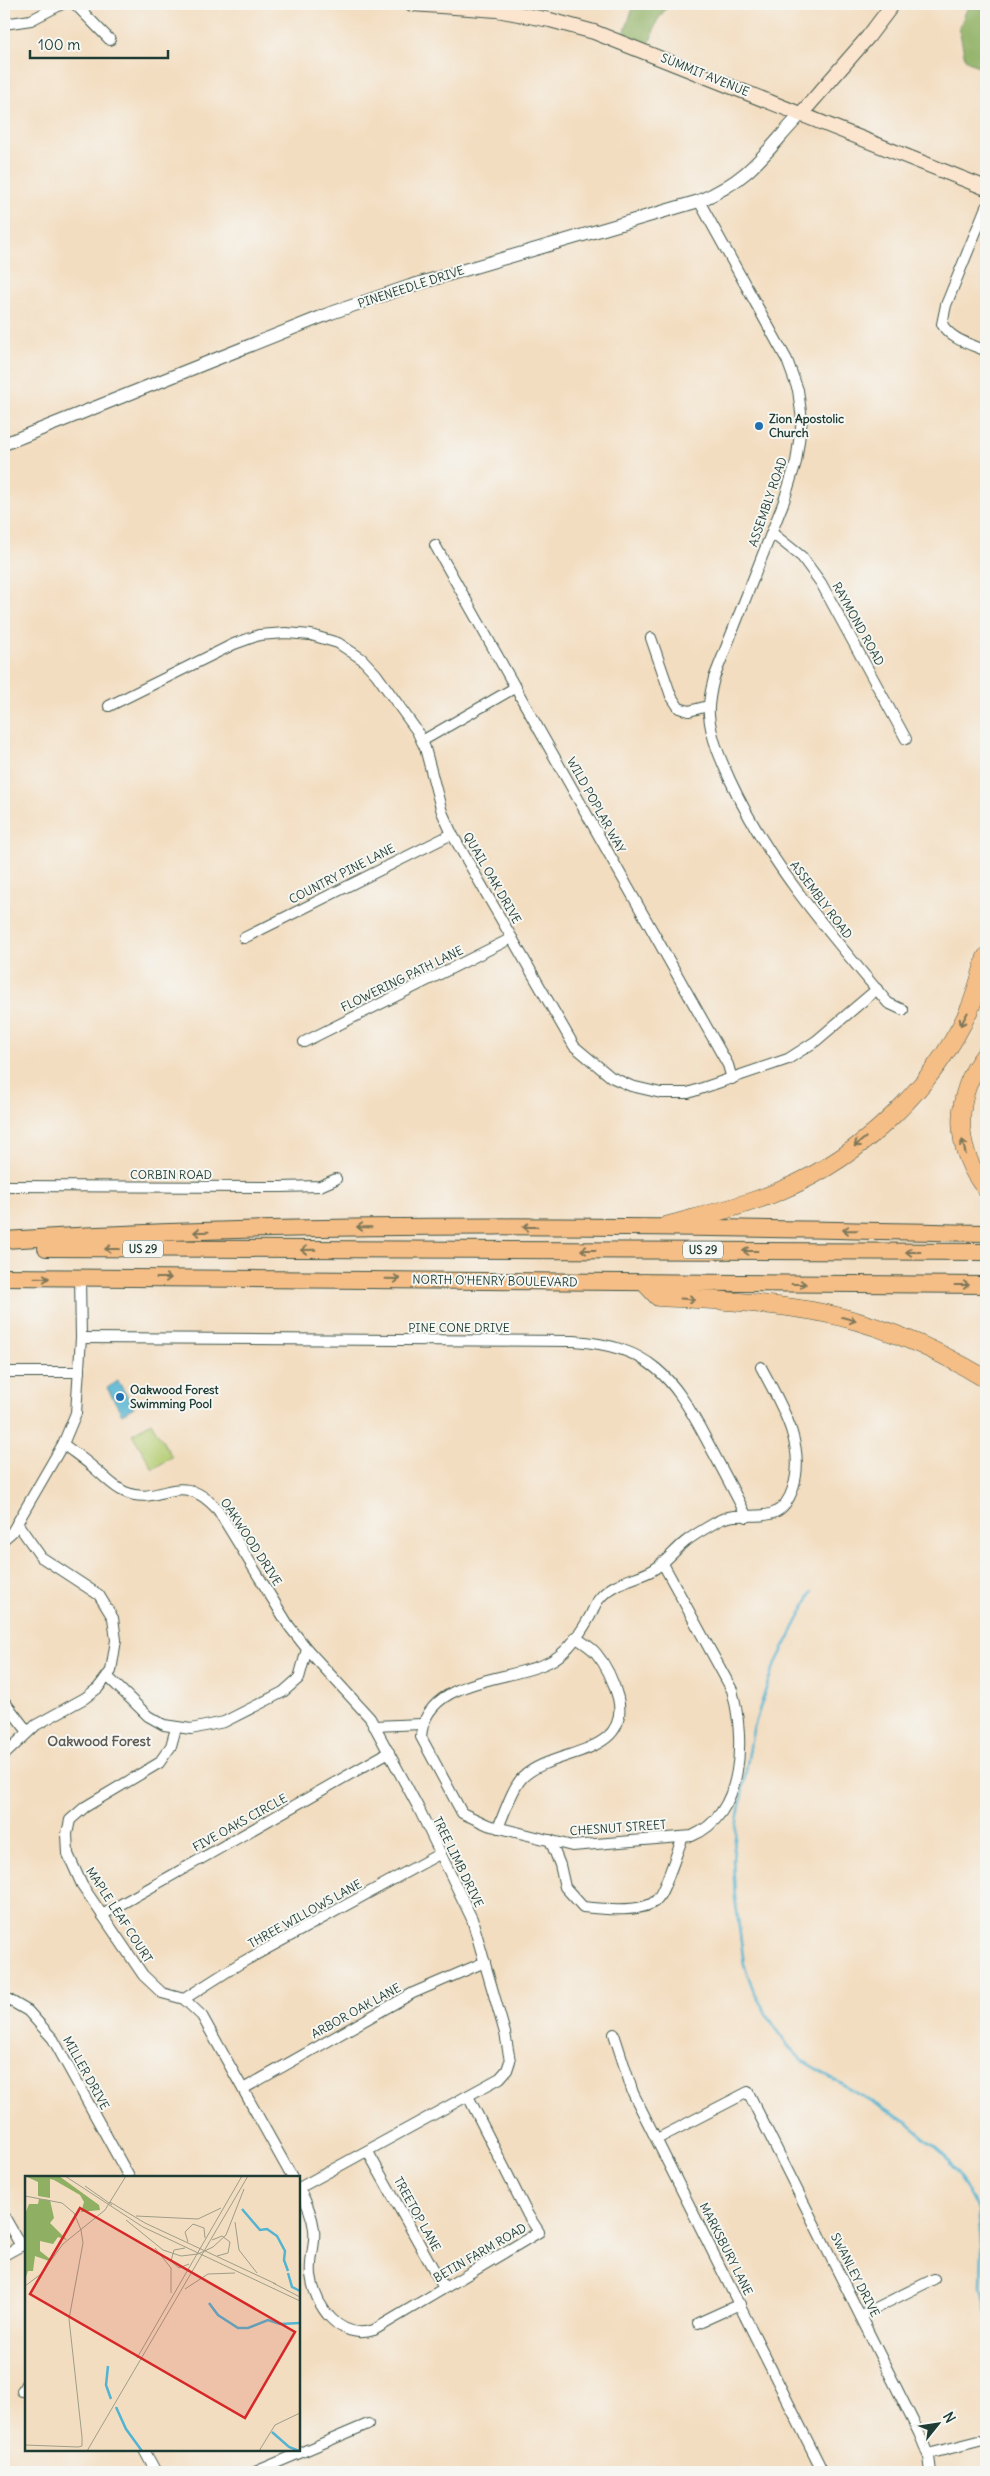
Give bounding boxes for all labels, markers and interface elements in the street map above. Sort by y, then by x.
scale bar [30,28,168,60]
text: 100 m [38,35,80,54]
street label: SUMMIT AVENUE [659,50,752,99]
street label: PINENEEDLE DRIVE [356,262,466,311]
place label: Zion Apostolic Church [769,411,844,440]
marker: Zion Apostolic Church [753,420,765,432]
street label: ASSEMBLY ROAD [745,455,790,549]
street label: RAYMOND ROAD [829,579,888,668]
street label: WILD POPLAR WAY [564,754,629,855]
street label: QUAIL OAK DRIVE [460,830,525,926]
street label: COUNTRY PINE LANE [286,840,397,907]
street label: ASSEMBLY ROAD [787,858,856,942]
street label: FLOWERING PATH LANE [338,942,465,1015]
one-way arrow [958,1011,968,1026]
one-way arrow [854,1137,867,1148]
one-way arrow [959,1139,968,1155]
street label: CORBIN ROAD [130,1167,212,1182]
one-way arrow [356,1222,372,1232]
one-way arrow [522,1222,538,1232]
one-way arrow [842,1226,858,1235]
one-way arrow [194,1227,210,1237]
road number: US 29 [123,1240,163,1258]
road number: US 29 [683,1242,723,1258]
one-way arrow [104,1244,120,1254]
one-way arrow [300,1245,316,1255]
one-way arrow [580,1245,596,1255]
one-way arrow [743,1246,759,1256]
one-way arrow [905,1247,922,1257]
street label: NORTH O'HENRY BOULEVARD [412,1272,578,1289]
one-way arrow [34,1273,50,1282]
one-way arrow [156,1273,172,1283]
one-way arrow [384,1275,400,1284]
one-way arrow [790,1279,807,1289]
one-way arrow [953,1280,969,1290]
one-way arrow [680,1294,696,1303]
one-way arrow [840,1315,856,1325]
street label: PINE CONE DRIVE [408,1320,510,1335]
place label: Oakwood Forest Swimming Pool [130,1382,220,1412]
marker: Oakwood Forest Swimming Pool [114,1391,126,1403]
street label: OAKWOOD DRIVE [218,1495,285,1588]
district label: Oakwood Forest [47,1732,151,1750]
street label: FIVE OAKS CIRCLE [190,1790,290,1855]
street label: TREE LIMB DRIVE [430,1814,487,1910]
street label: CHESNUT STREET [569,1817,667,1838]
street label: MAPLE LEAF COURT [83,1864,156,1965]
street label: THREE WILLOWS LANE [245,1876,364,1951]
street label: ARBOR OAK LANE [308,1980,403,2041]
street label: MILLER DRIVE [60,2033,113,2112]
street label: TREETOP LANE [391,2174,444,2254]
inset map [25,2176,300,2451]
street label: MARKSBURY LANE [697,2200,756,2298]
street label: BETIN FARM ROAD [431,2220,529,2285]
street label: SWANLEY DRIVE [828,2230,883,2319]
north arrow [912,2398,962,2448]
text: N [939,2409,959,2426]

